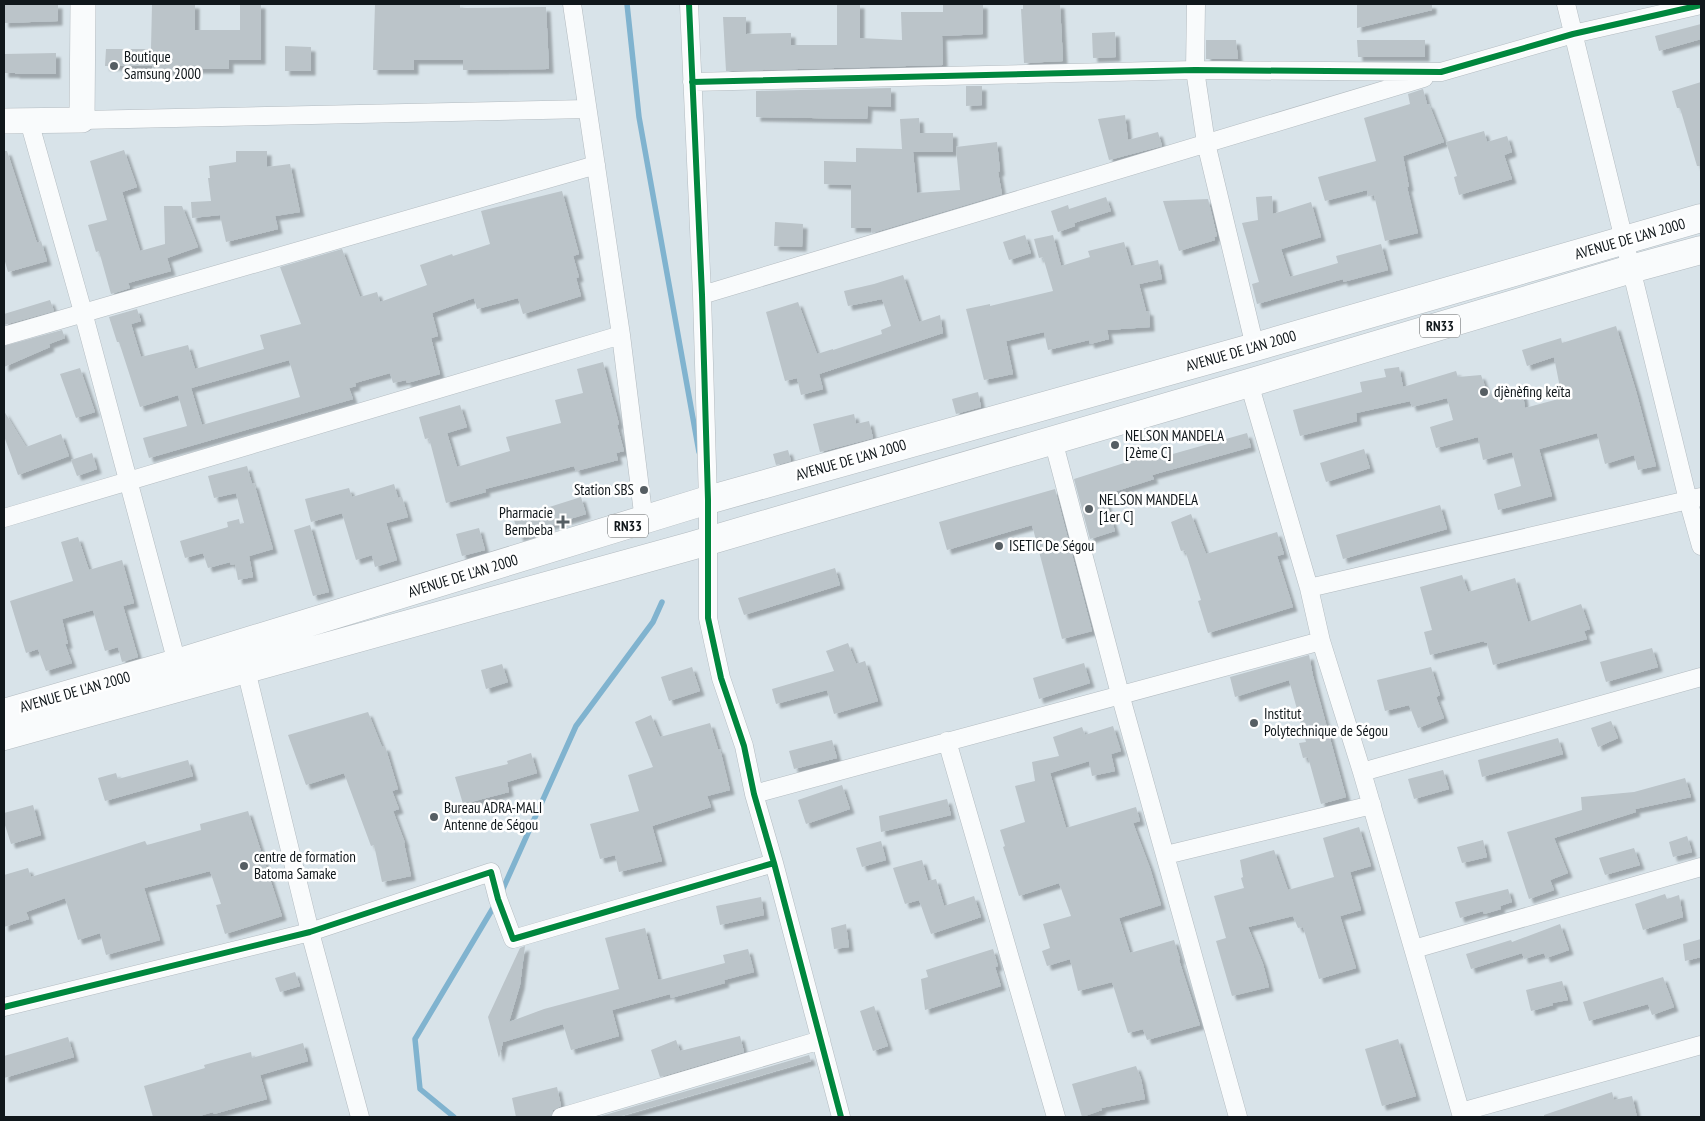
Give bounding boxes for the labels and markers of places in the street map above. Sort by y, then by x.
place label: Boutique Samsung 2000 [124,47,201,83]
marker: Boutique Samsung 2000 [108,60,120,72]
place label: djènèfing keïta [1494,382,1571,401]
marker: djènèfing keïta [1478,386,1490,398]
place label: NELSON MANDELA [2ème C] [1125,426,1225,462]
marker: NELSON MANDELA [2ème C] [1109,439,1121,451]
place label: Station SBS [574,480,634,499]
marker: Station SBS [638,484,650,496]
place label: NELSON MANDELA [1er C] [1099,490,1199,526]
place label: Pharmacie Bembeba [499,503,553,539]
marker: NELSON MANDELA [1er C] [1083,503,1095,515]
marker: Pharmacie Bembeba [557,516,569,528]
place label: ISETIC De Ségou [1009,536,1094,555]
marker: ISETIC De Ségou [993,540,1005,552]
place label: Institut Polytechnique de Ségou [1264,704,1388,740]
marker: Institut Polytechnique de Ségou [1248,717,1260,729]
place label: Bureau ADRA-MALI Antenne de Ségou [444,798,542,834]
marker: Bureau ADRA-MALI Antenne de Ségou [428,811,440,823]
place label: centre de formation Batoma Samake [254,847,356,883]
marker: centre de formation Batoma Samake [238,860,250,872]

